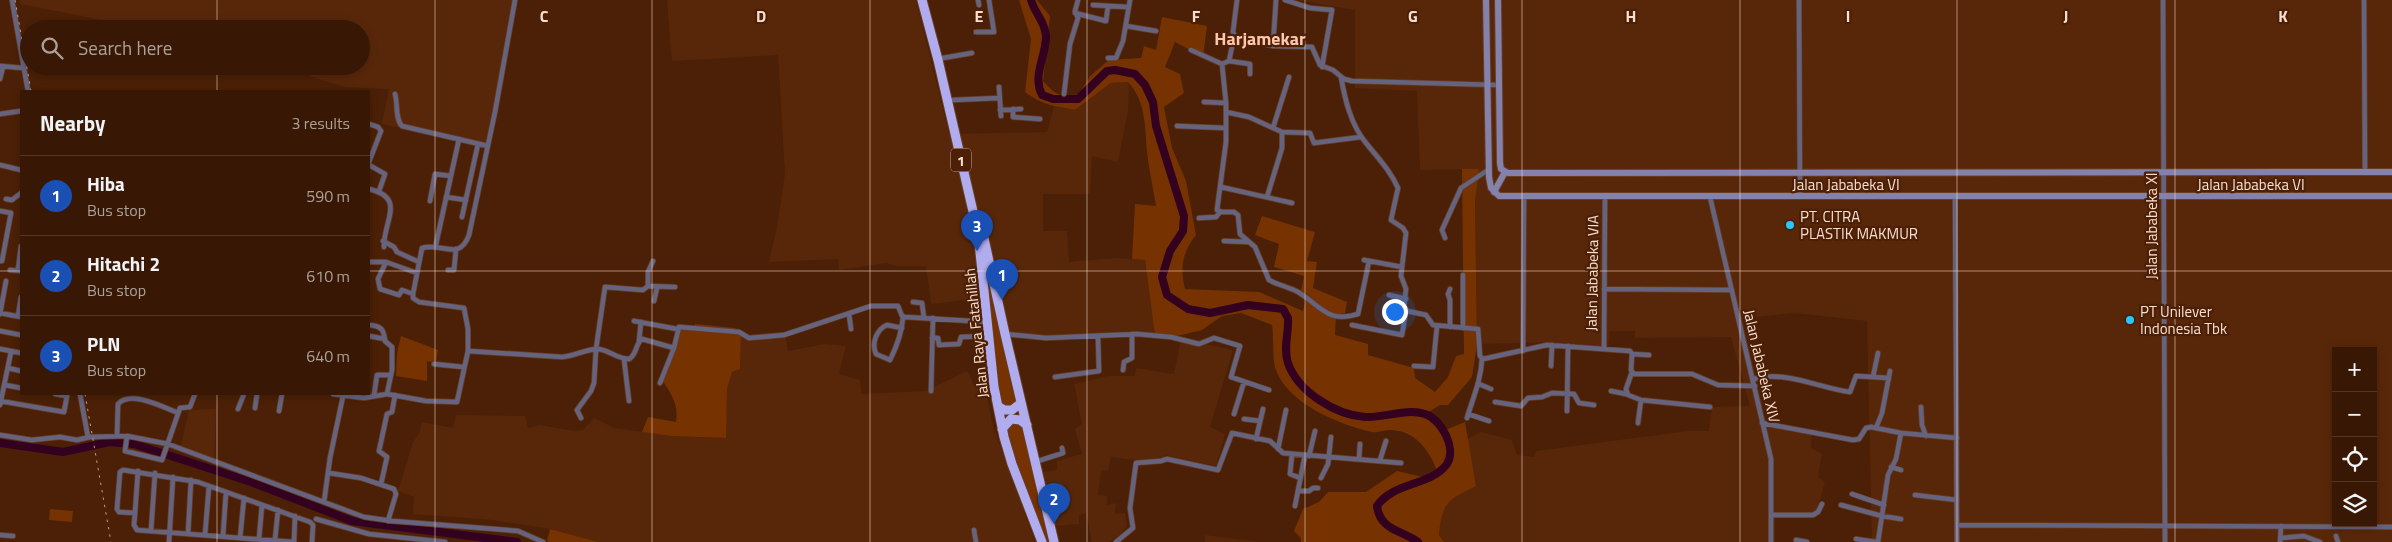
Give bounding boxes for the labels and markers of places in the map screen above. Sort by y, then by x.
place label: PT. CITRA PLASTIK MAKMUR [1800,205,1918,245]
pin: 3 [961,210,993,251]
marker: PT. CITRA PLASTIK MAKMUR [1784,219,1796,231]
pin: 1 [986,259,1018,300]
place label: PT Unilever Indonesia Tbk [2140,300,2227,340]
marker: PT Unilever Indonesia Tbk [2124,314,2136,326]
pin: 2 [1038,483,1070,524]

